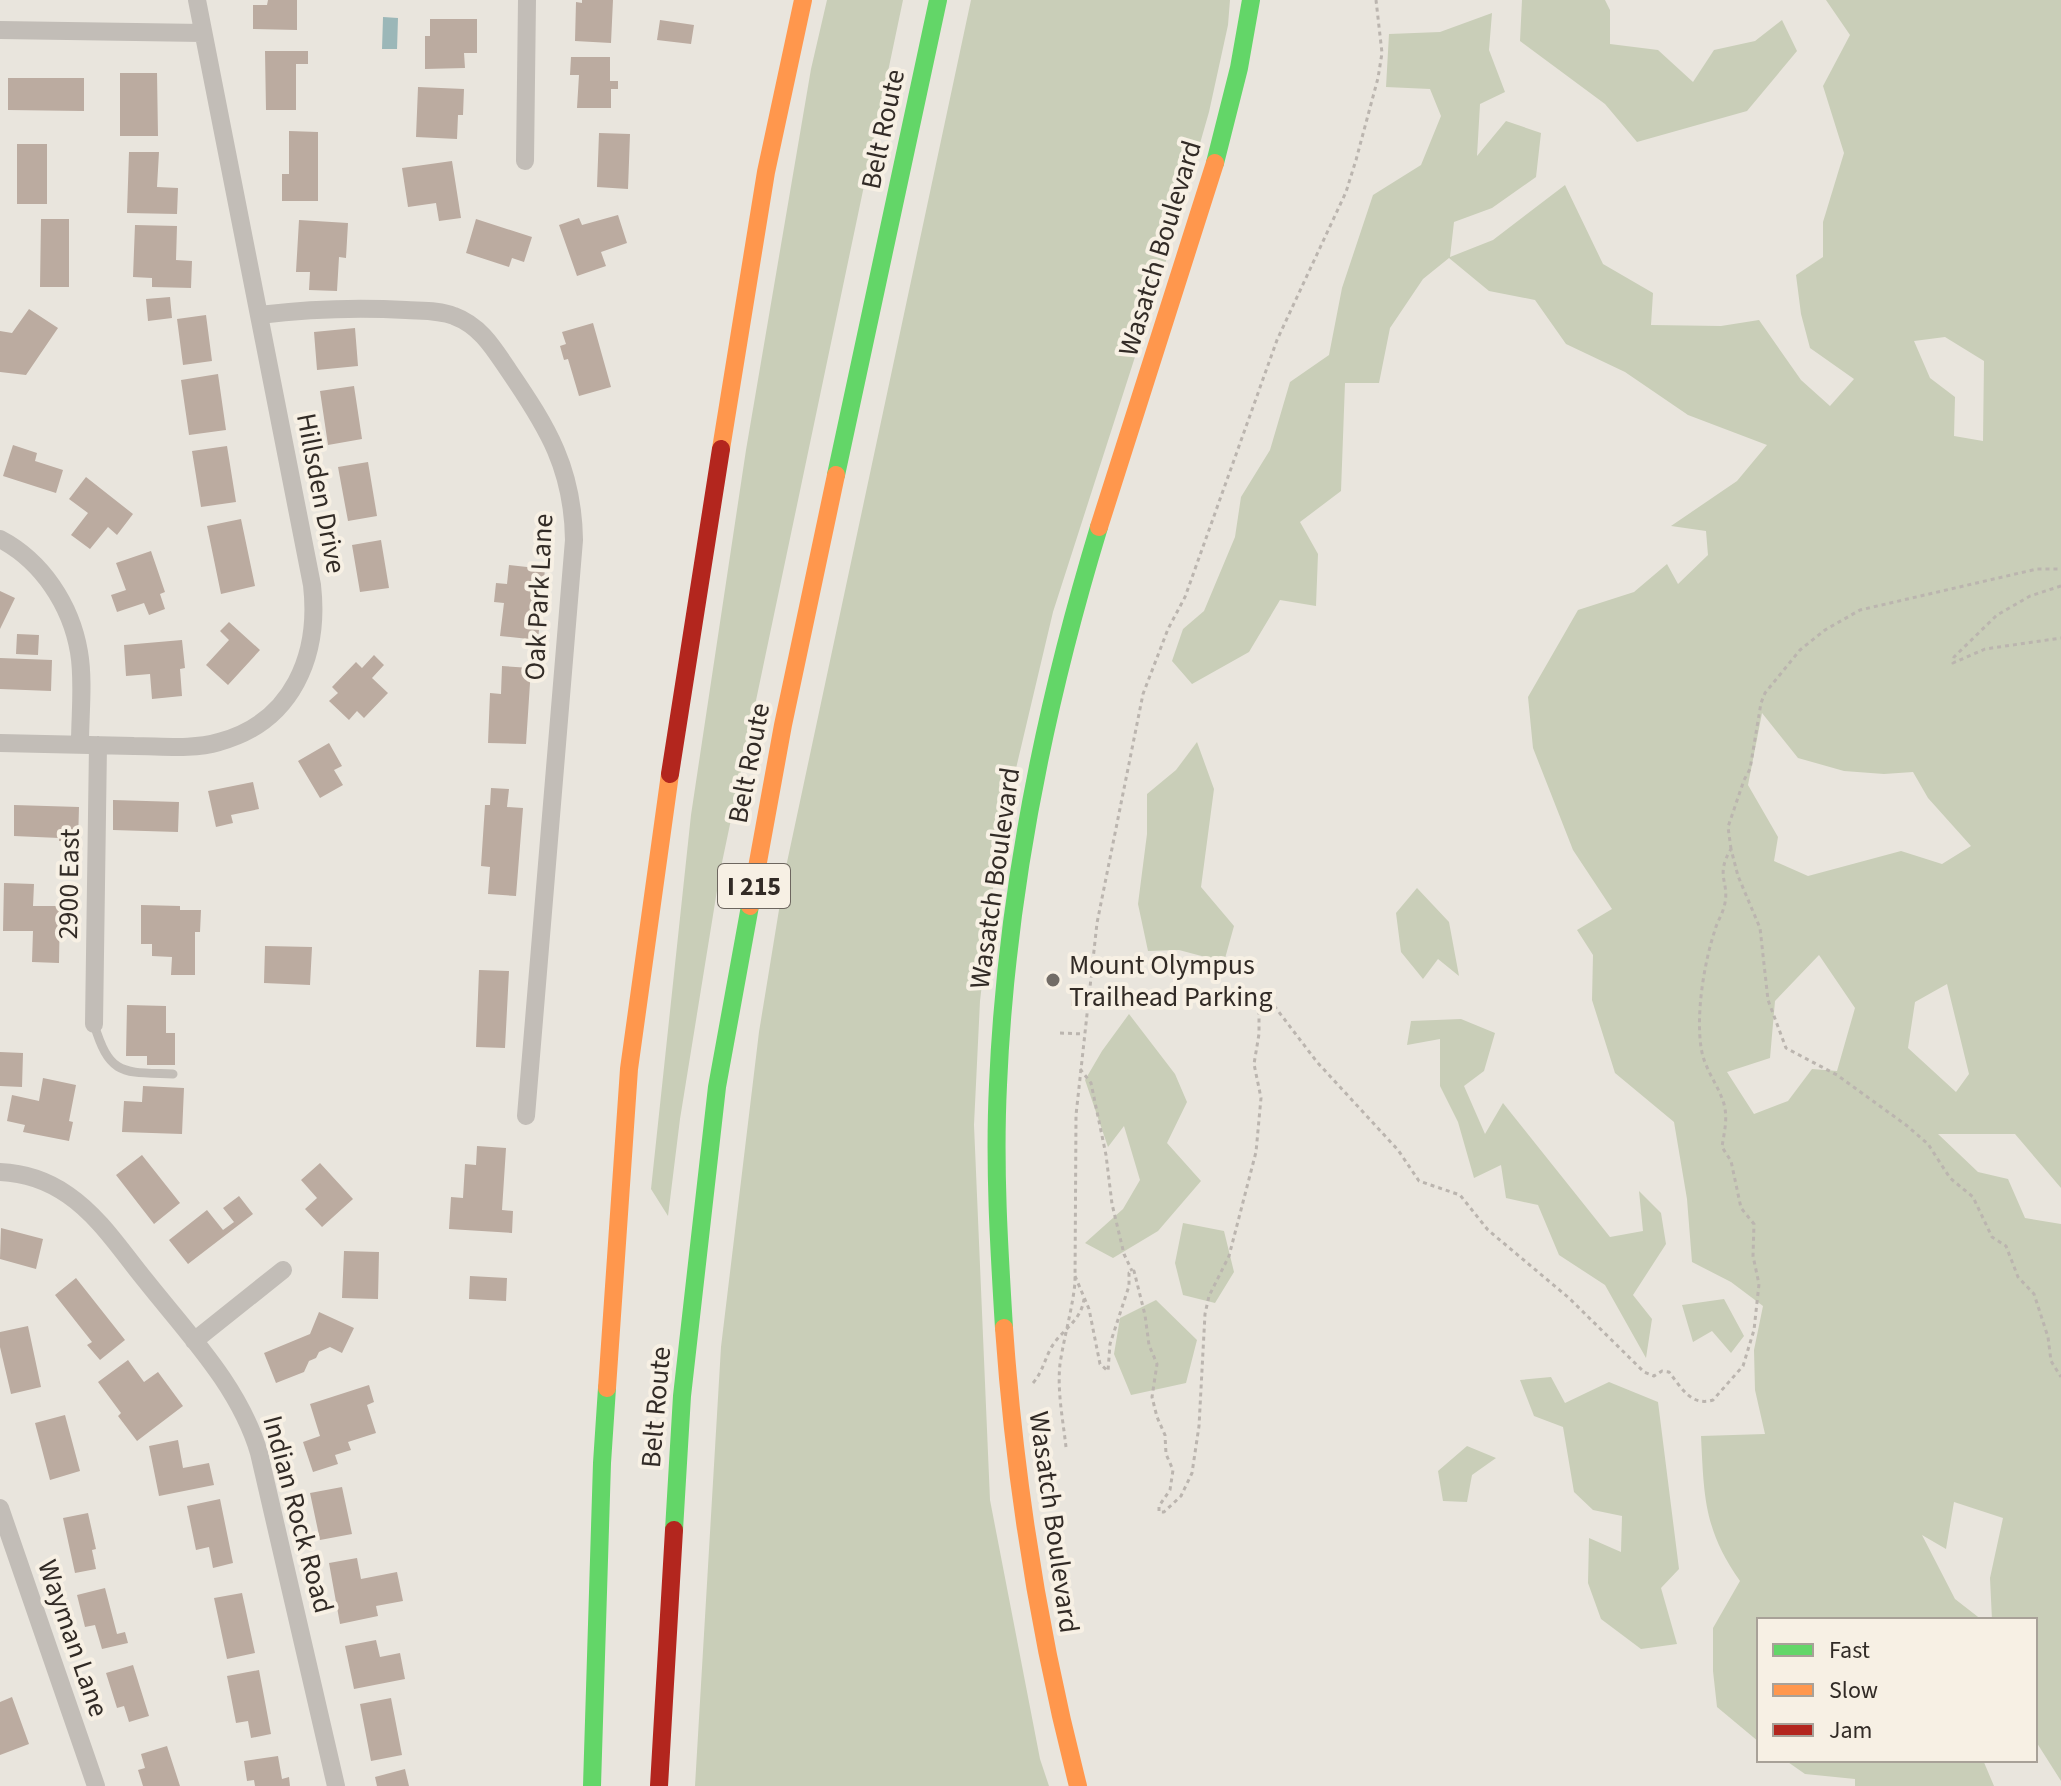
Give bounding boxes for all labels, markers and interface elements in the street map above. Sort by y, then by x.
street label: Belt Route [851,66,915,193]
street label: Wasatch Boulevard [1108,136,1212,361]
street label: Hillsden Drive [286,410,356,577]
street label: Oak Park Lane [515,513,563,682]
street label: Belt Route [718,700,780,827]
street label: Wasatch Boulevard [960,765,1030,992]
street label: 2900 East [48,828,90,940]
road number: I 215 [718,864,790,908]
place label: Mount Olympus Trailhead Parking [1069,945,1273,1017]
marker: Mount Olympus Trailhead Parking [1044,971,1062,989]
street label: Belt Route [631,1345,681,1469]
street label: Wasatch Boulevard [1019,1409,1089,1636]
street label: Indian Rock Road [252,1411,344,1618]
street label: Wayman Lane [27,1554,119,1722]
legend [1757,1618,2037,1762]
text: Fast [1829,1633,1870,1668]
text: Slow [1829,1673,1878,1708]
text: Jam [1829,1713,1873,1748]

